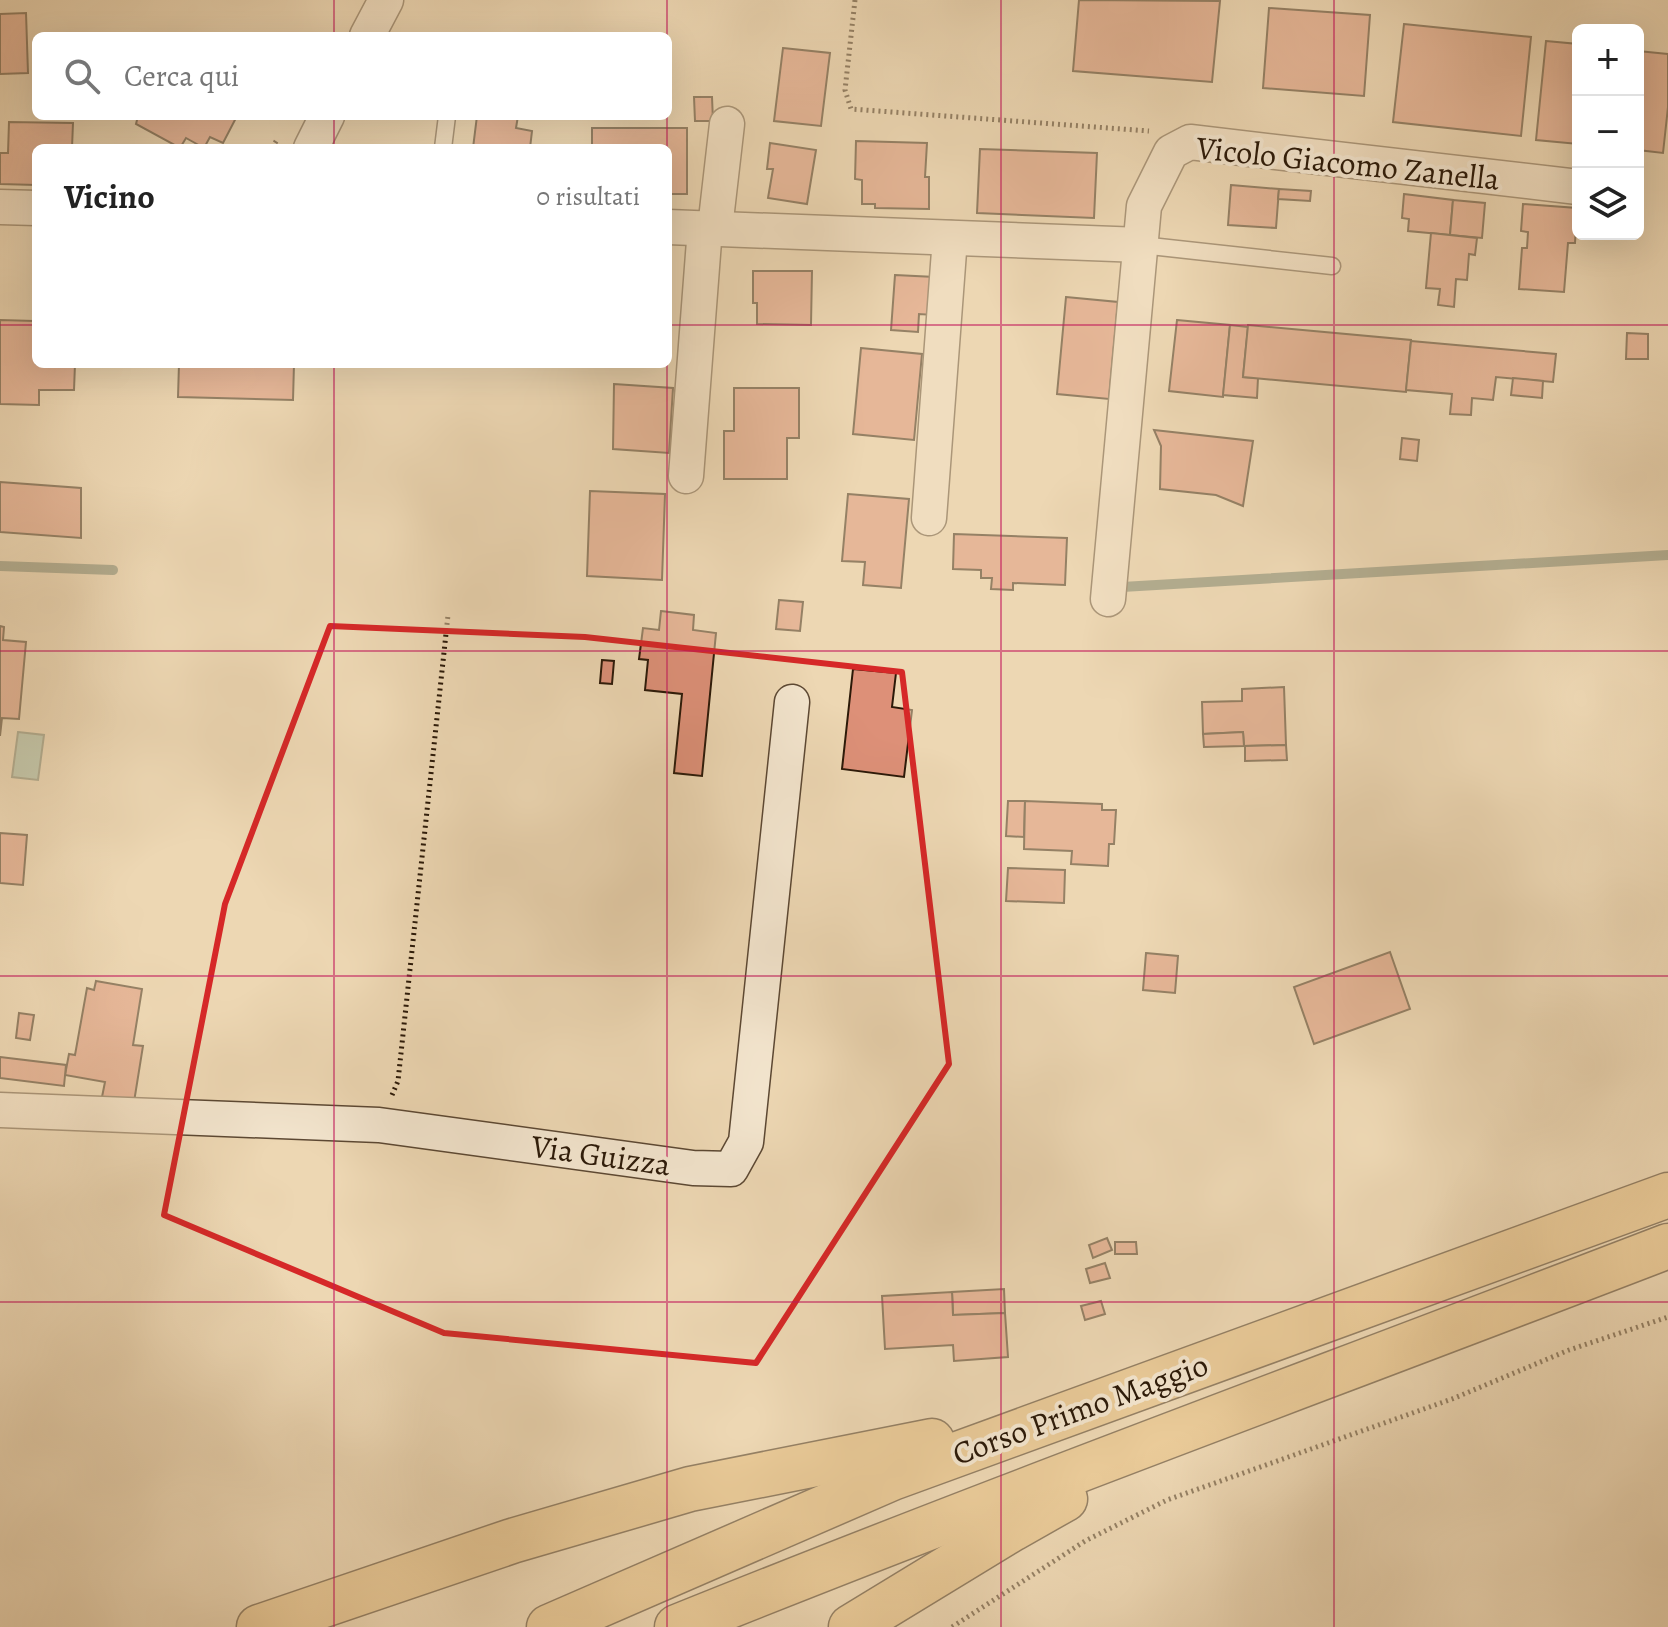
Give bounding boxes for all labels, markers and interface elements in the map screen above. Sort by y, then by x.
map controls [1572,24,1644,240]
button: + [1572,24,1644,96]
search box [32,32,672,120]
icon: search [60,54,104,98]
text: Cerca qui [124,56,239,96]
button: − [1572,96,1644,168]
street label: Vicolo Giacomo Zanella [1193,125,1502,201]
button: layers [1572,168,1644,240]
text: Vicino [64,173,155,220]
text: 0 risultati [536,179,640,214]
street label: Via Guizza [528,1123,673,1187]
street label: Corso Primo Maggio [946,1342,1214,1476]

